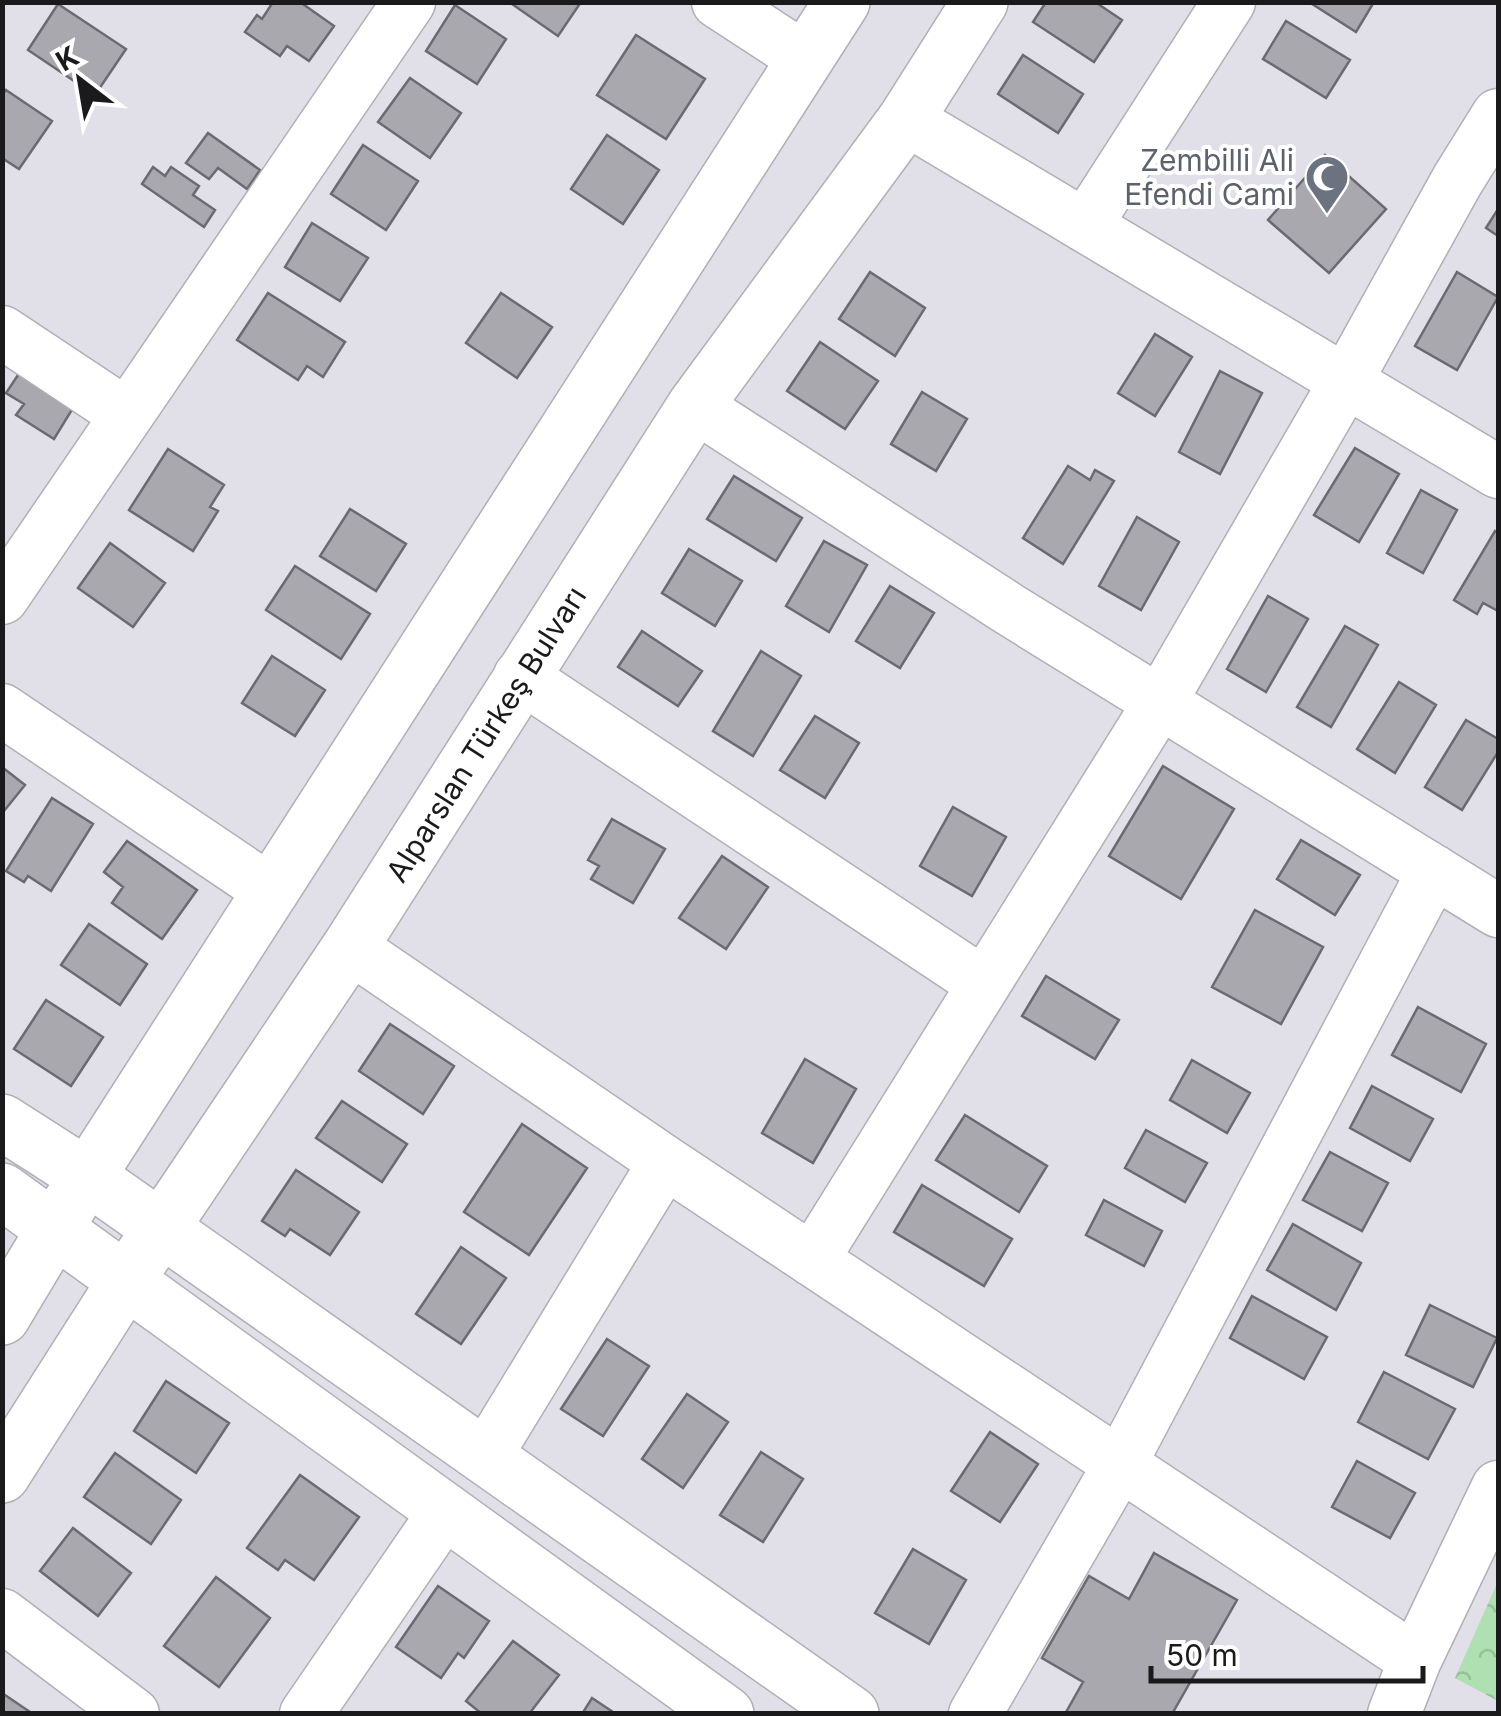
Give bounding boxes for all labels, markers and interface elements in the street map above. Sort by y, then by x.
north arrow [30,30,130,130]
text: K [50,39,85,78]
place label: Zembilli Ali Efendi Cami [1124,142,1294,212]
mosque icon: Zembilli Ali Efendi Cami [1304,154,1350,215]
street label: Alparslan Türkeş Bulvarı [378,580,593,888]
scale bar [1151,1621,1424,1683]
text: 50 m [1166,1637,1238,1673]

